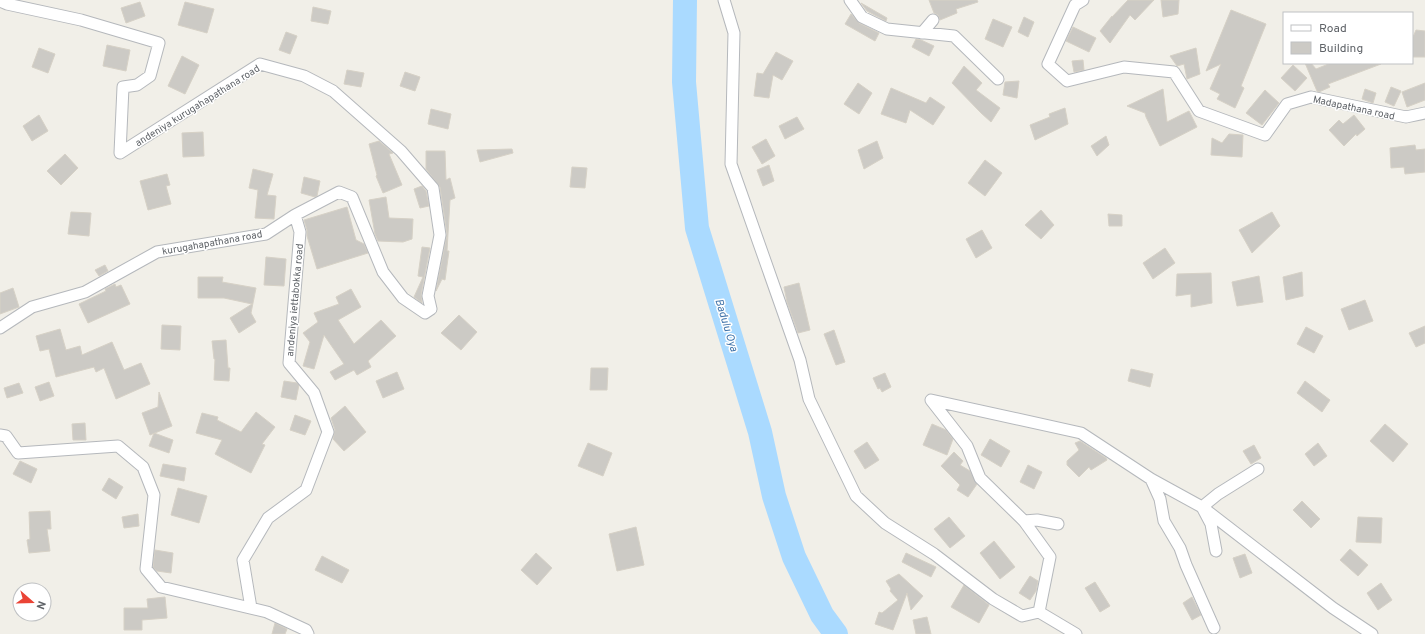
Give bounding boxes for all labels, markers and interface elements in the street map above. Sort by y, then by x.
legend [1283,12,1413,64]
text: Road [1319,21,1347,37]
text: Building [1319,41,1363,57]
street label: andeniya kurugahapathana road [133,62,263,150]
street label: Madapathana road [1312,93,1396,123]
street label: kurugahapathana road [161,228,263,259]
street label: andeniya iettabokka road [284,243,307,357]
water label: Badulu Oya [711,297,741,354]
north arrow [12,582,52,622]
text: N [33,599,48,611]

